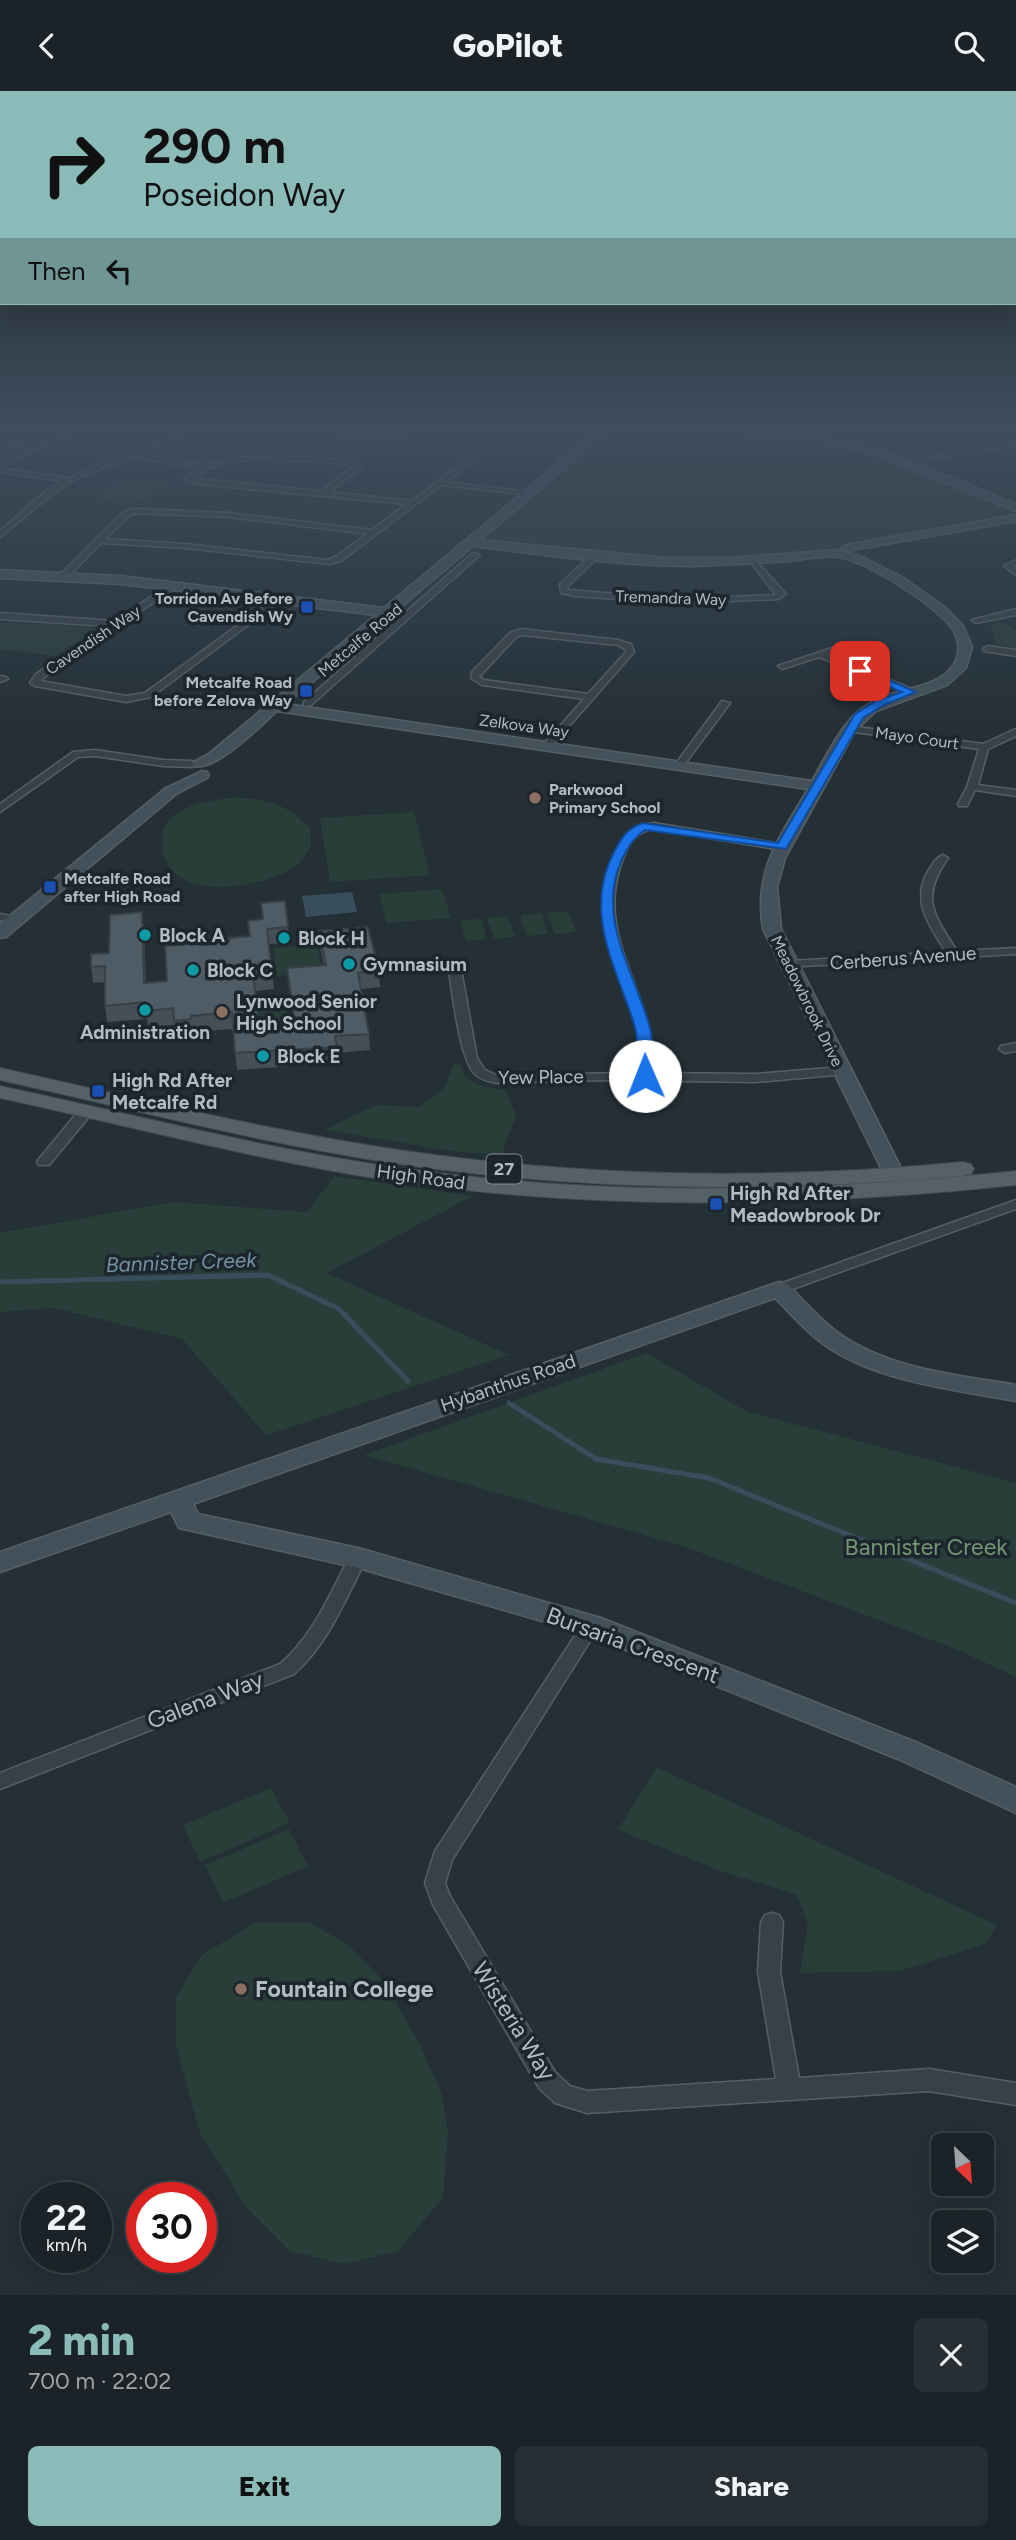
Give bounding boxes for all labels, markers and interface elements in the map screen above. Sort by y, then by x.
icon: back [28,27,66,65]
text: GoPilot [453,27,563,65]
icon: search [950,27,988,65]
text: 290 m [143,116,286,175]
icon: right [28,119,119,210]
text: Poseidon Way [143,176,345,214]
icon: left [100,252,138,290]
text: Then [28,255,86,287]
street label: Tremandra Way [615,587,727,609]
place label: Torridon Av Before Cavendish Wy [155,589,294,626]
marker: Torridon Av Before Cavendish Wy [299,599,315,615]
street label: Metcalfe Road [314,599,406,681]
street label: Cavendish Way [42,601,144,679]
pin [830,641,890,701]
icon: arrive [841,652,879,690]
place label: Metcalfe Road before Zelova Way [154,673,293,710]
marker: Metcalfe Road before Zelova Way [298,683,314,699]
street label: Zelkova Way [478,710,571,742]
street label: Mayo Court [874,723,960,753]
place label: Parkwood Primary School [549,780,661,817]
marker: Parkwood Primary School [527,790,543,806]
place label: Metcalfe Road after High Road [64,869,180,906]
marker: Metcalfe Road after High Road [42,879,58,895]
place label: Block A [159,924,225,947]
marker: Block A [137,927,153,943]
place label: Block H [298,927,365,950]
marker: Block H [276,930,292,946]
street label: Meadowbrook Drive [767,932,847,1070]
street label: Cerberus Avenue [829,941,977,975]
place label: Gymnasium [363,953,467,976]
marker: Gymnasium [341,956,357,972]
place label: Block C [207,959,273,982]
marker: Block C [185,962,201,978]
place label: Lynwood Senior High School [236,990,377,1035]
marker: Administration [137,1002,153,1018]
marker: Lynwood Senior High School [214,1004,230,1020]
place label: Administration [80,1021,210,1044]
position arrow [608,1039,682,1113]
place label: Block E [277,1045,341,1068]
marker: Block E [255,1048,271,1064]
street label: Yew Place [498,1065,584,1089]
place label: High Rd After Metcalfe Rd [112,1069,232,1114]
marker: High Rd After Metcalfe Rd [90,1083,106,1099]
road number: 27 [486,1155,522,1183]
street label: High Road [375,1159,467,1195]
place label: High Rd After Meadowbrook Dr [730,1182,881,1227]
marker: High Rd After Meadowbrook Dr [708,1196,724,1212]
water label: Bannister Creek [105,1247,258,1277]
street label: Hybanthus Road [437,1349,579,1417]
park label: Bannister Creek [845,1533,1008,1561]
street label: Bursaria Crescent [543,1601,723,1689]
street label: Galena Way [143,1665,267,1735]
street label: Wisteria Way [466,1956,562,2086]
place label: Fountain College [255,1975,434,2003]
marker: Fountain College [233,1981,249,1997]
north arrow [931,2133,994,2196]
map controls [931,2133,994,2273]
speed limit sign: 30 [126,2182,217,2273]
text: 22 [46,2197,87,2239]
button: layers [931,2210,994,2273]
text: km/h [46,2234,87,2256]
text: 2 min [28,2315,135,2366]
button: close [914,2318,988,2392]
text: 700 m · 22:02 [28,2367,171,2395]
button: Exit [28,2446,501,2526]
button: Share [515,2446,988,2526]

